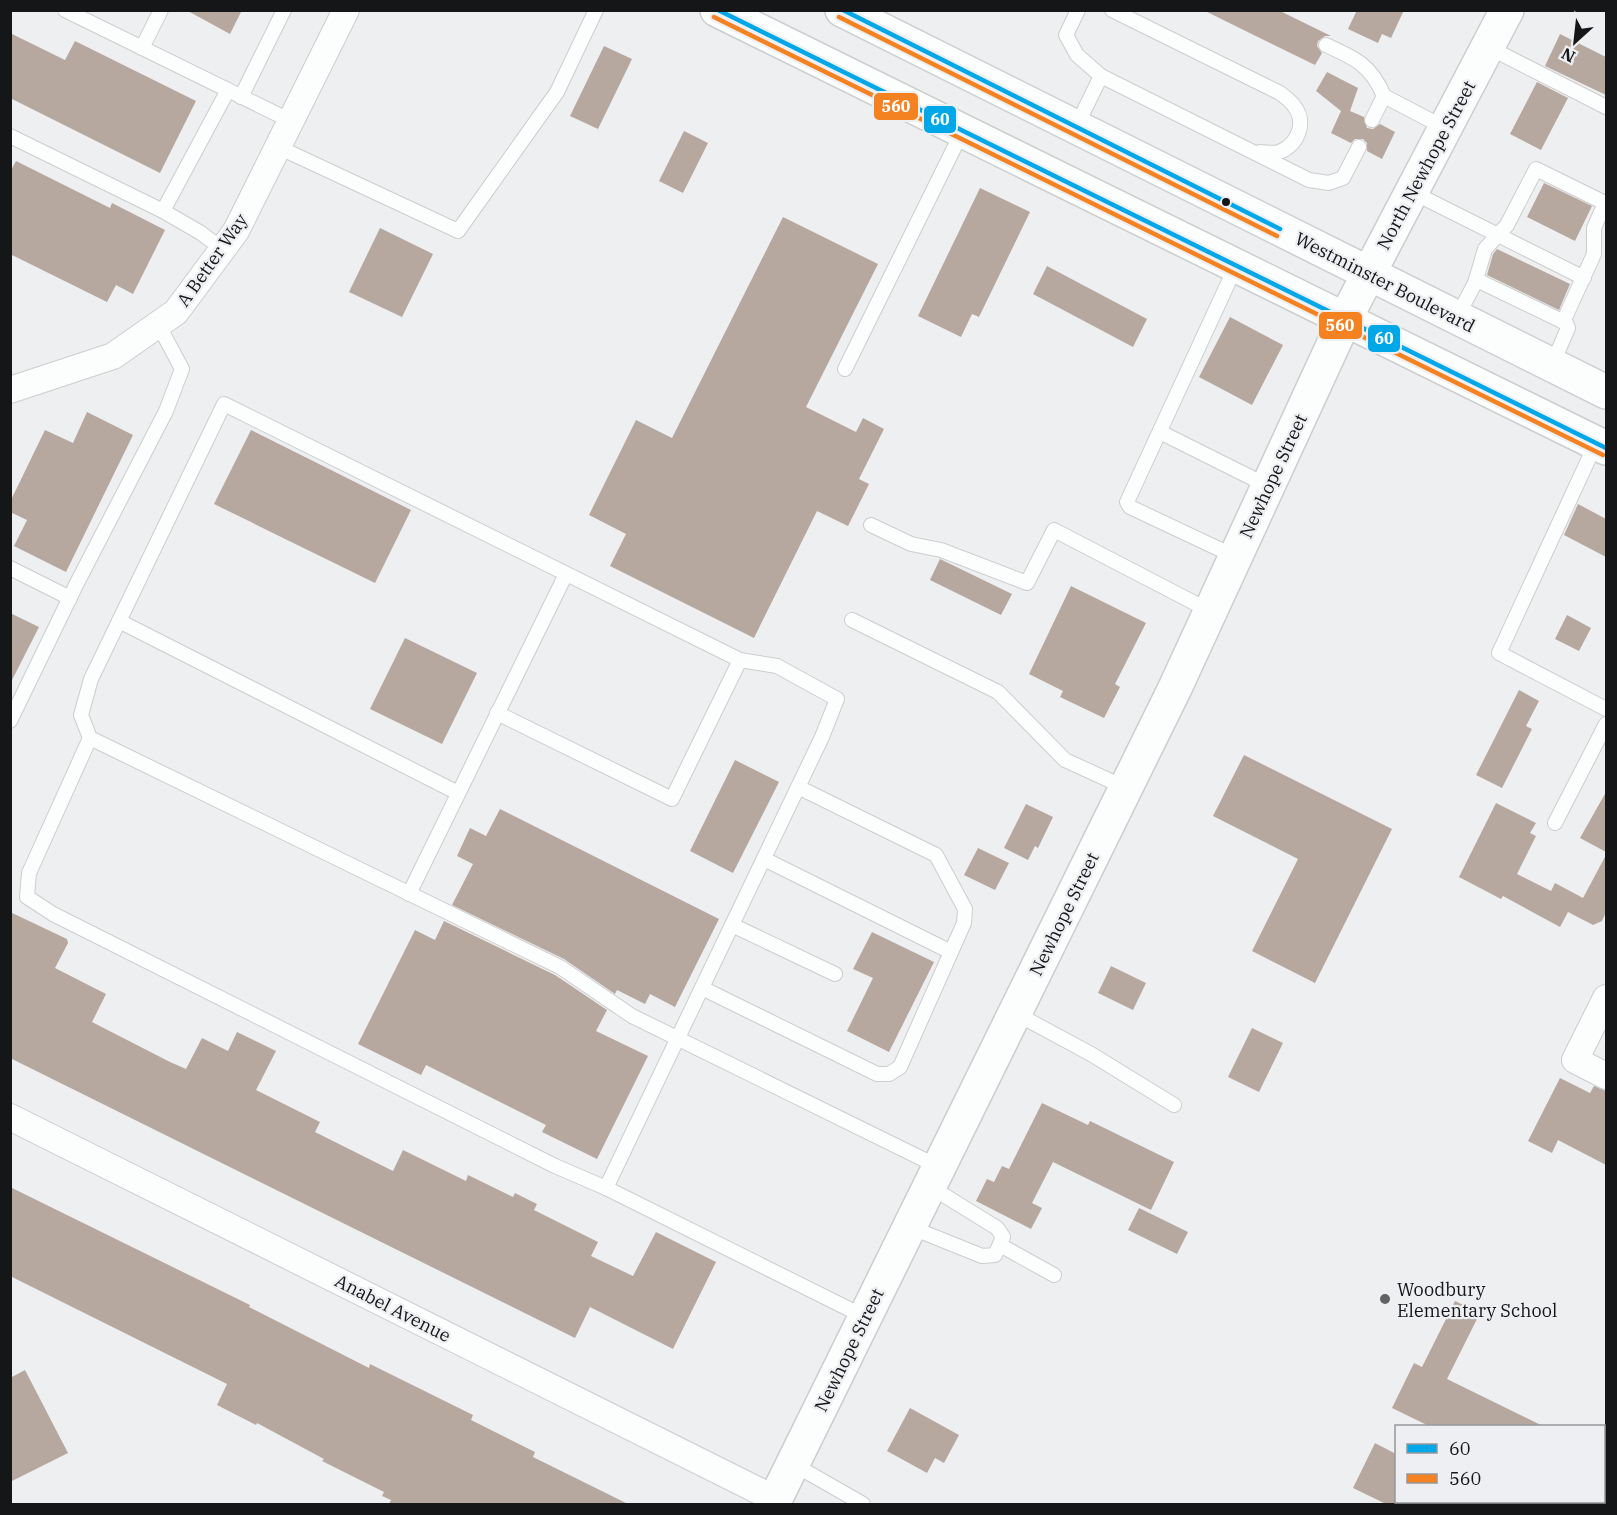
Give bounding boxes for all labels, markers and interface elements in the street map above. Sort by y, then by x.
north arrow [1545,12,1605,72]
text: N [1558,44,1578,67]
street label: North Newhope Street [1372,76,1480,254]
line badge: 560 [873,92,919,121]
text: 560 [882,96,911,116]
line badge: 60 [923,105,957,134]
text: 60 [930,109,950,129]
unlabelled marker [1220,196,1232,208]
street label: A Better Way [172,209,253,311]
street label: Westminster Boulevard [1291,227,1479,337]
line badge: 560 [1318,311,1363,340]
text: 560 [1326,315,1355,335]
line badge: 60 [1367,324,1401,353]
text: 60 [1374,328,1394,348]
street label: Newhope Street [1234,410,1312,542]
street label: Newhope Street [1024,849,1104,979]
street label: Anabel Avenue [331,1269,455,1347]
place label: Woodbury Elementary School [1397,1278,1557,1322]
street label: Newhope Street [809,1285,889,1415]
marker: Woodbury Elementary School [1378,1292,1392,1306]
legend [1395,1425,1605,1503]
text: 60 [1449,1437,1471,1460]
text: 560 [1449,1467,1481,1490]

